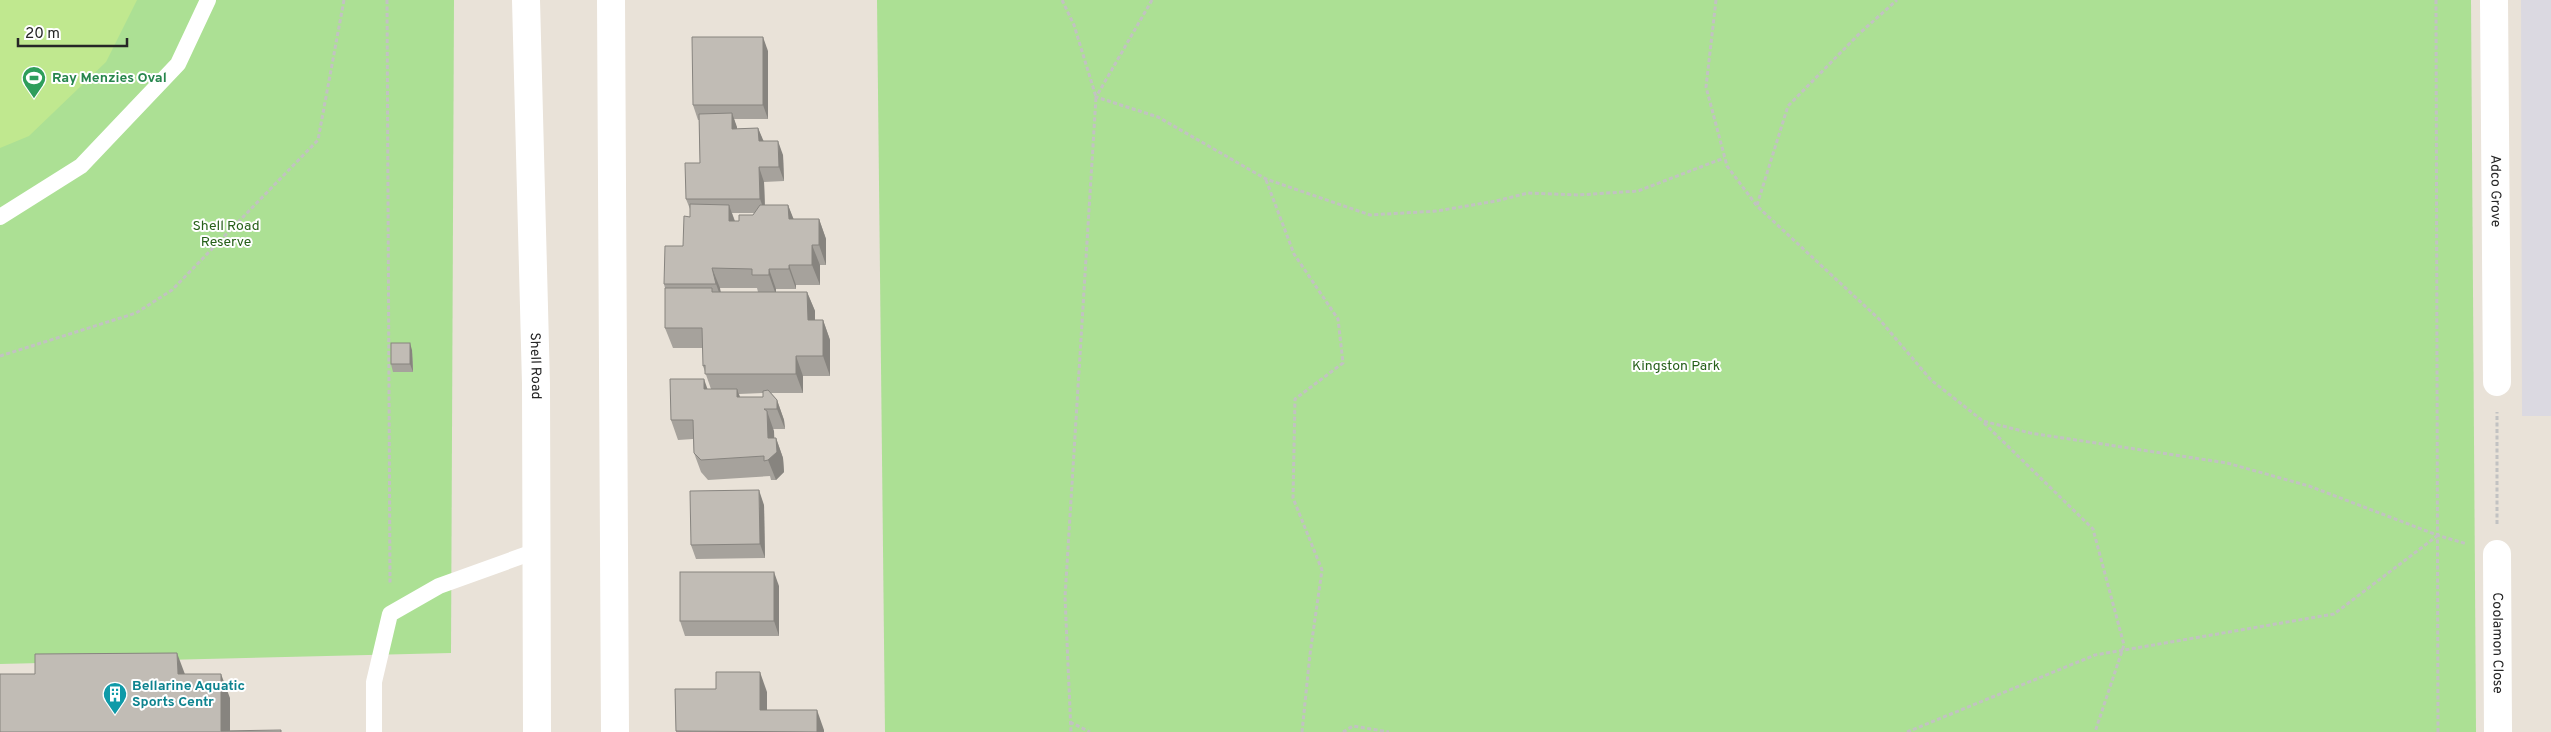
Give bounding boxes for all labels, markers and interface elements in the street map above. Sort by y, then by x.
scale bar [18,15,126,47]
text: 20 m [25,25,60,44]
sports icon: Ray Menzies Oval [21,65,47,99]
place label: Ray Menzies Oval [52,70,167,87]
street label: Adco Grove [2487,155,2504,227]
park label: Shell Road Reserve [192,218,260,251]
street label: Shell Road [526,332,545,399]
park label: Kingston Park [1632,358,1720,375]
street label: Coolamon Close [2489,592,2506,694]
place label: Bellarine Aquatic Sports Centr [132,678,245,711]
building icon: Bellarine Aquatic Sports Centr [102,681,128,715]

